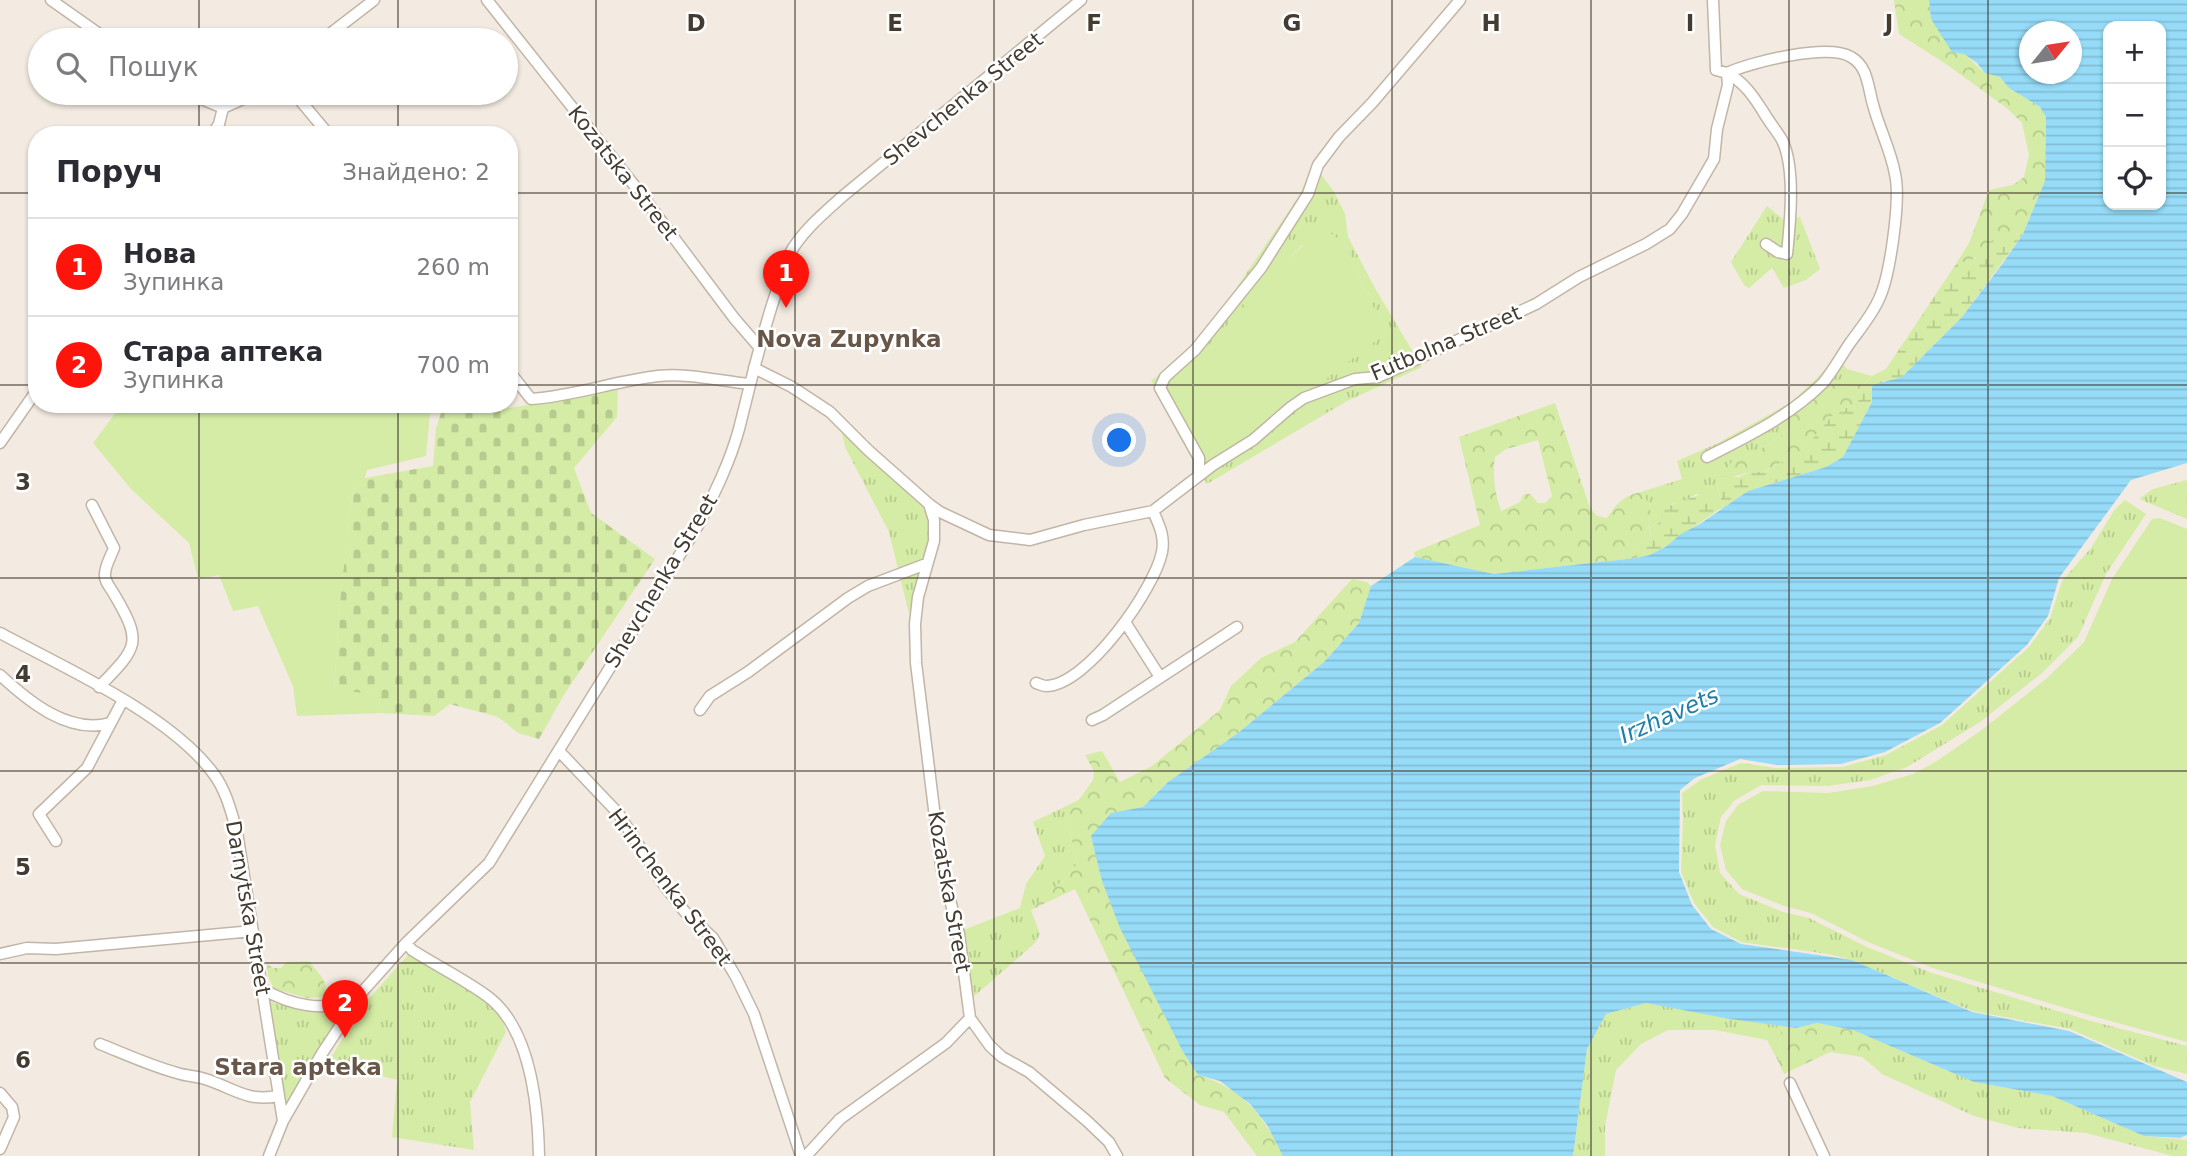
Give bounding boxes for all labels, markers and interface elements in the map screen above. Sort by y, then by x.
text: D [686,10,706,36]
text: E [887,10,903,36]
text: F [1086,10,1102,36]
text: G [1283,10,1301,36]
text: H [1481,10,1501,36]
text: I [1686,10,1694,36]
text: J [1883,10,1893,36]
north arrow [2019,21,2082,84]
map controls [2103,21,2166,210]
button: + [2103,21,2166,84]
street label: Shevchenka Street [878,27,1048,171]
search box [28,28,518,105]
icon: search [52,48,90,86]
text: Пошук [108,52,198,82]
button: − [2103,84,2166,147]
street label: Kozatska Street [563,101,683,245]
button: locate [2103,147,2166,210]
text: Поруч [56,154,163,189]
text: Знайдено: 2 [342,159,490,185]
text: Нова [123,239,197,269]
pin: 1 [763,250,809,308]
text: 1 [71,254,87,280]
text: 260 m [416,254,490,280]
text: Зупинка [123,269,224,295]
street label: Futbolna Street [1367,300,1525,386]
district label: Nova Zupynka [756,326,942,352]
text: Стара аптека [123,337,323,367]
text: 2 [71,352,87,378]
text: 700 m [416,352,490,378]
text: Зупинка [123,367,224,393]
your location [1102,423,1136,457]
text: 3 [15,469,31,495]
street label: Shevchenka Street [600,490,722,672]
text: 4 [15,661,31,687]
water label: Irzhavets [1615,682,1723,748]
street label: Hrinchenka Street [603,804,737,970]
street label: Kozatska Street [923,809,975,975]
street label: Darnytska Street [221,819,275,997]
text: 5 [15,854,31,880]
pin: 2 [322,980,368,1038]
text: 6 [15,1047,31,1073]
district label: Stara apteka [214,1054,382,1080]

